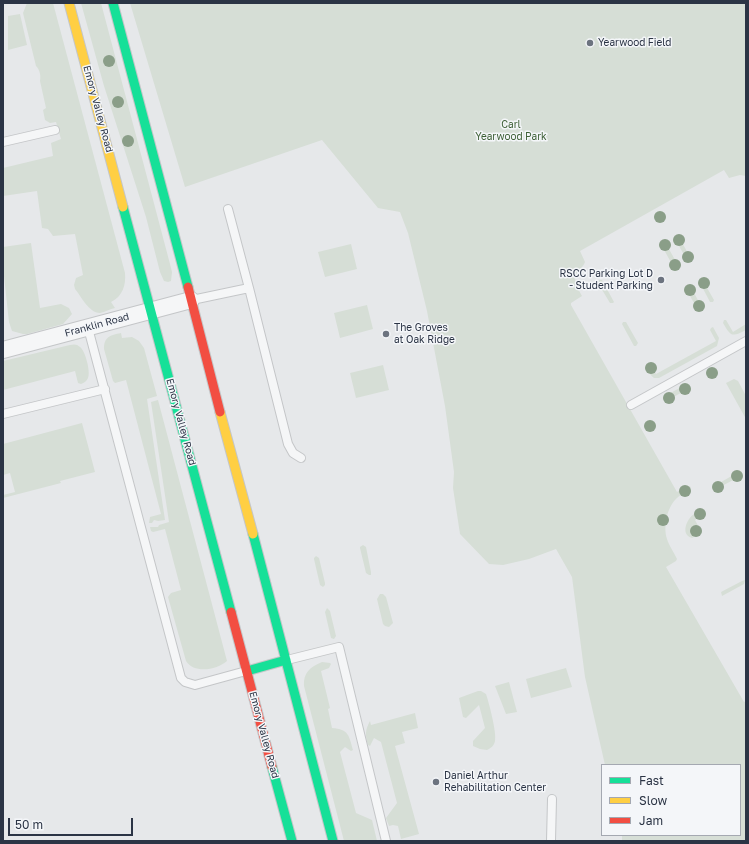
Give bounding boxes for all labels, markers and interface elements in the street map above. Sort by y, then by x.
place label: Yearwood Field [598,37,671,49]
marker: Yearwood Field [585,38,595,48]
street label: Emory Valley Road [81,64,115,154]
park label: Carl Yearwood Park [475,119,547,142]
place label: RSCC Parking Lot D - Student Parking [559,268,653,292]
marker: RSCC Parking Lot D - Student Parking [656,275,666,285]
street label: Franklin Road [63,311,131,339]
place label: The Groves at Oak Ridge [394,322,455,346]
marker: The Groves at Oak Ridge [381,329,391,339]
street label: Emory Valley Road [164,377,198,467]
street label: Emory Valley Road [247,690,281,780]
legend [601,764,741,836]
place label: Daniel Arthur Rehabilitation Center [444,770,546,794]
text: Fast [639,773,664,788]
marker: Daniel Arthur Rehabilitation Center [431,777,441,787]
text: Slow [639,793,667,808]
scale bar [10,810,135,836]
text: Jam [639,813,663,828]
text: 50 m [15,817,43,832]

